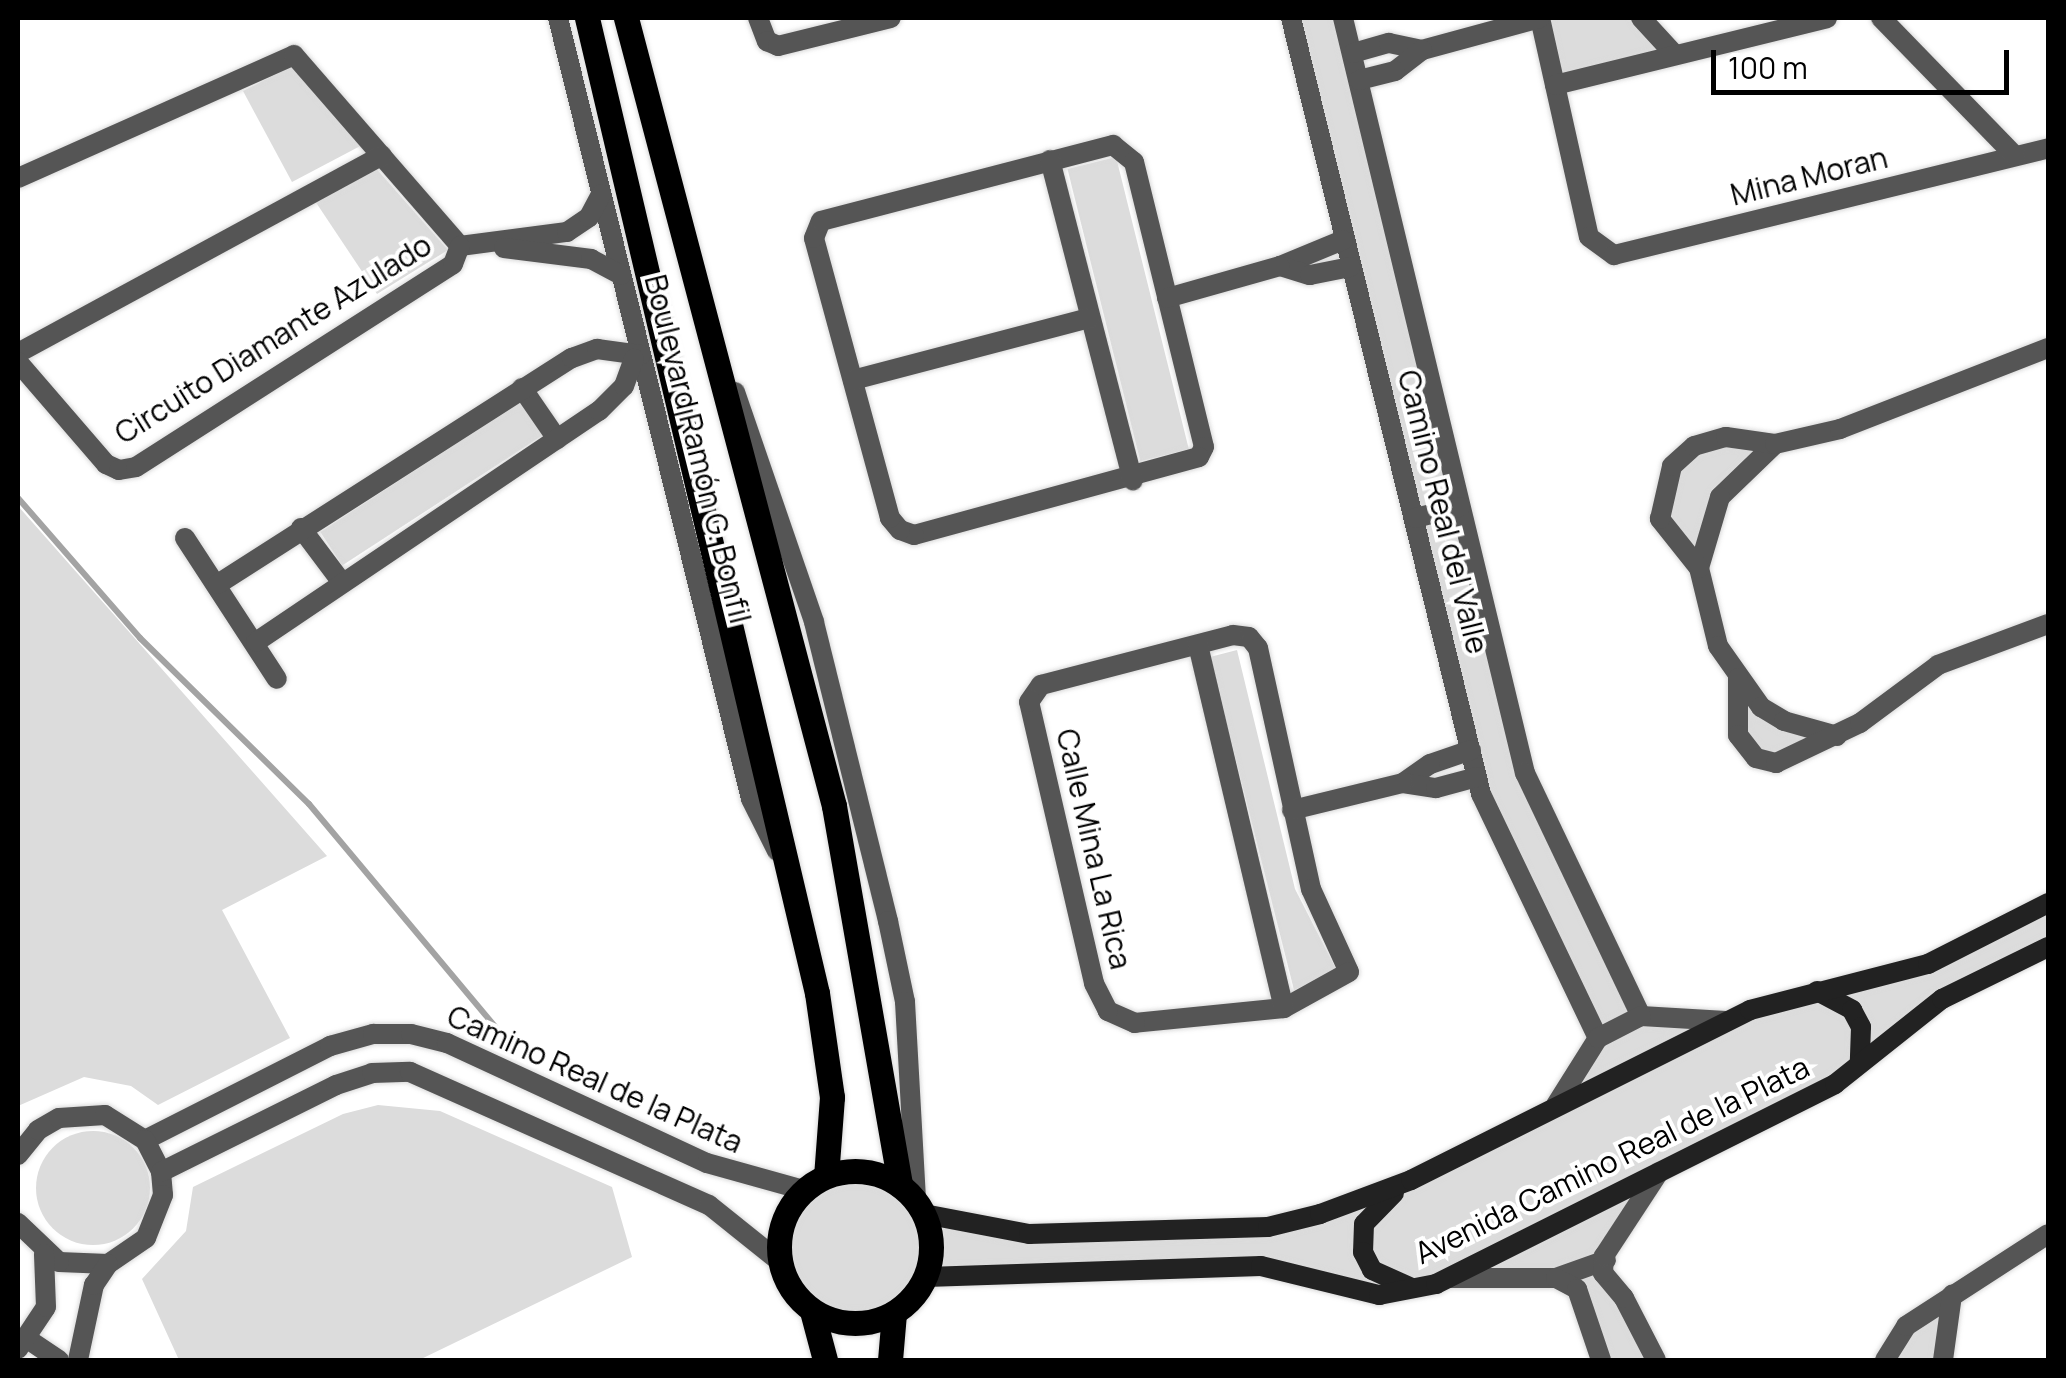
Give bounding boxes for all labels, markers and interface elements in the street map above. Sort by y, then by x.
scale bar [1716,30,2014,92]
text: 100 m [1728,47,1808,88]
street label: Mina Moran [1727,139,1891,213]
street label: Circuito Diamante Azulado [108,227,438,451]
street label: Boulevard Ramón G. Bonfil [637,271,759,627]
street label: Camino Real del Valle [1390,366,1496,658]
street label: Calle Mina La Rica [1049,725,1139,973]
street label: Camino Real de la Plata [442,998,748,1160]
street label: Avenida Camino Real de la Plata [1409,1049,1815,1271]

